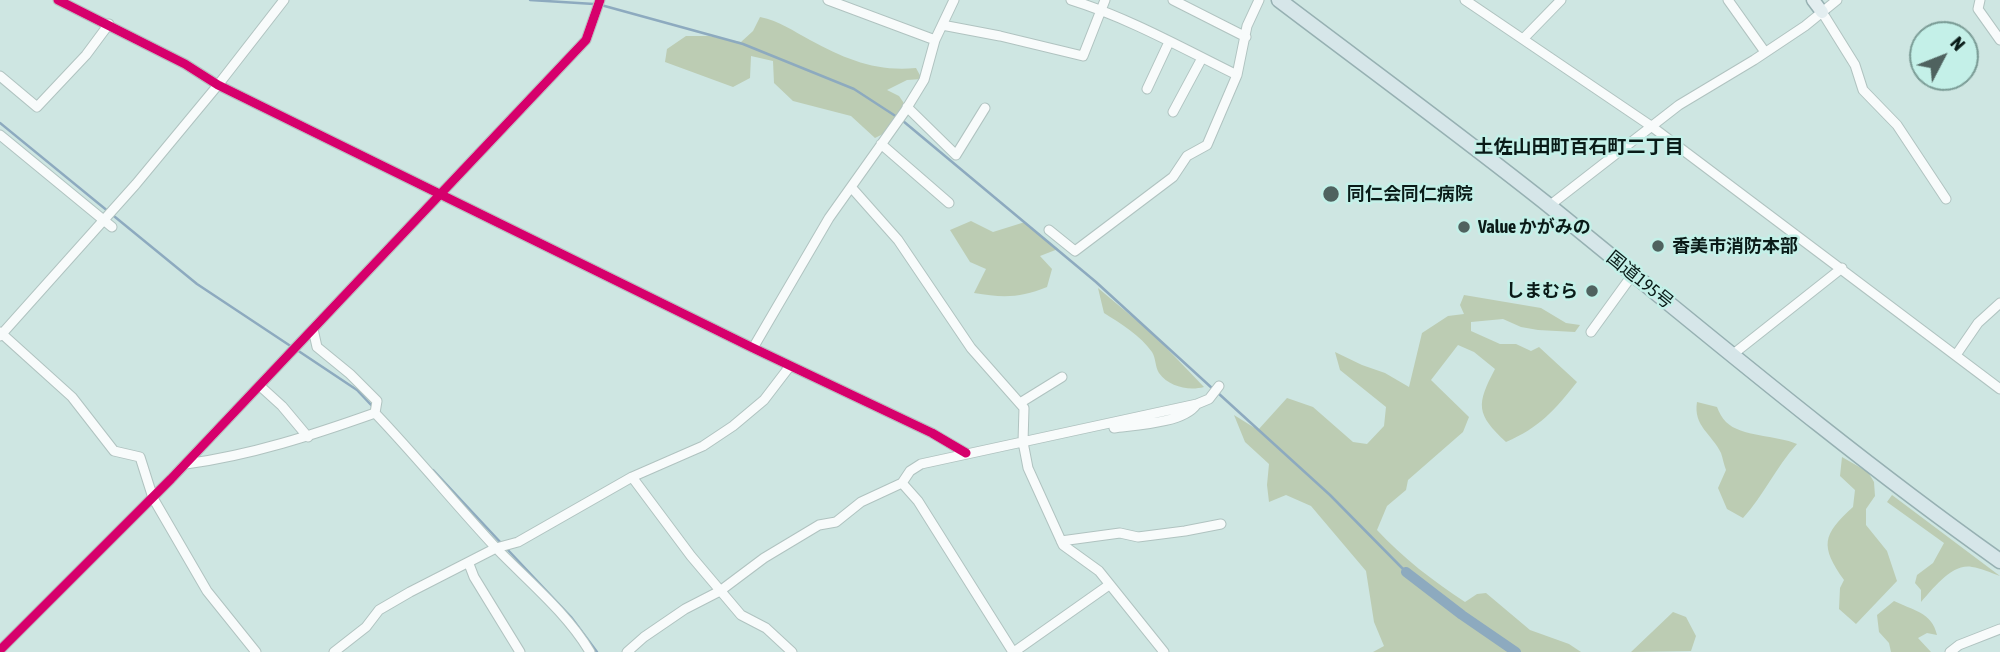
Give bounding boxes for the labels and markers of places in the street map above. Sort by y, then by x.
place label: 同仁会同仁病院 [1347,183,1473,205]
marker: 同仁会同仁病院 [1321,184,1341,204]
place label: Value かがみの [1478,216,1591,238]
marker: Value かがみの [1456,219,1472,235]
place label: 香美市消防本部 [1672,235,1798,257]
marker: 香美市消防本部 [1650,238,1666,254]
place label: しまむら [1506,280,1578,302]
marker: しまむら [1584,283,1600,299]

